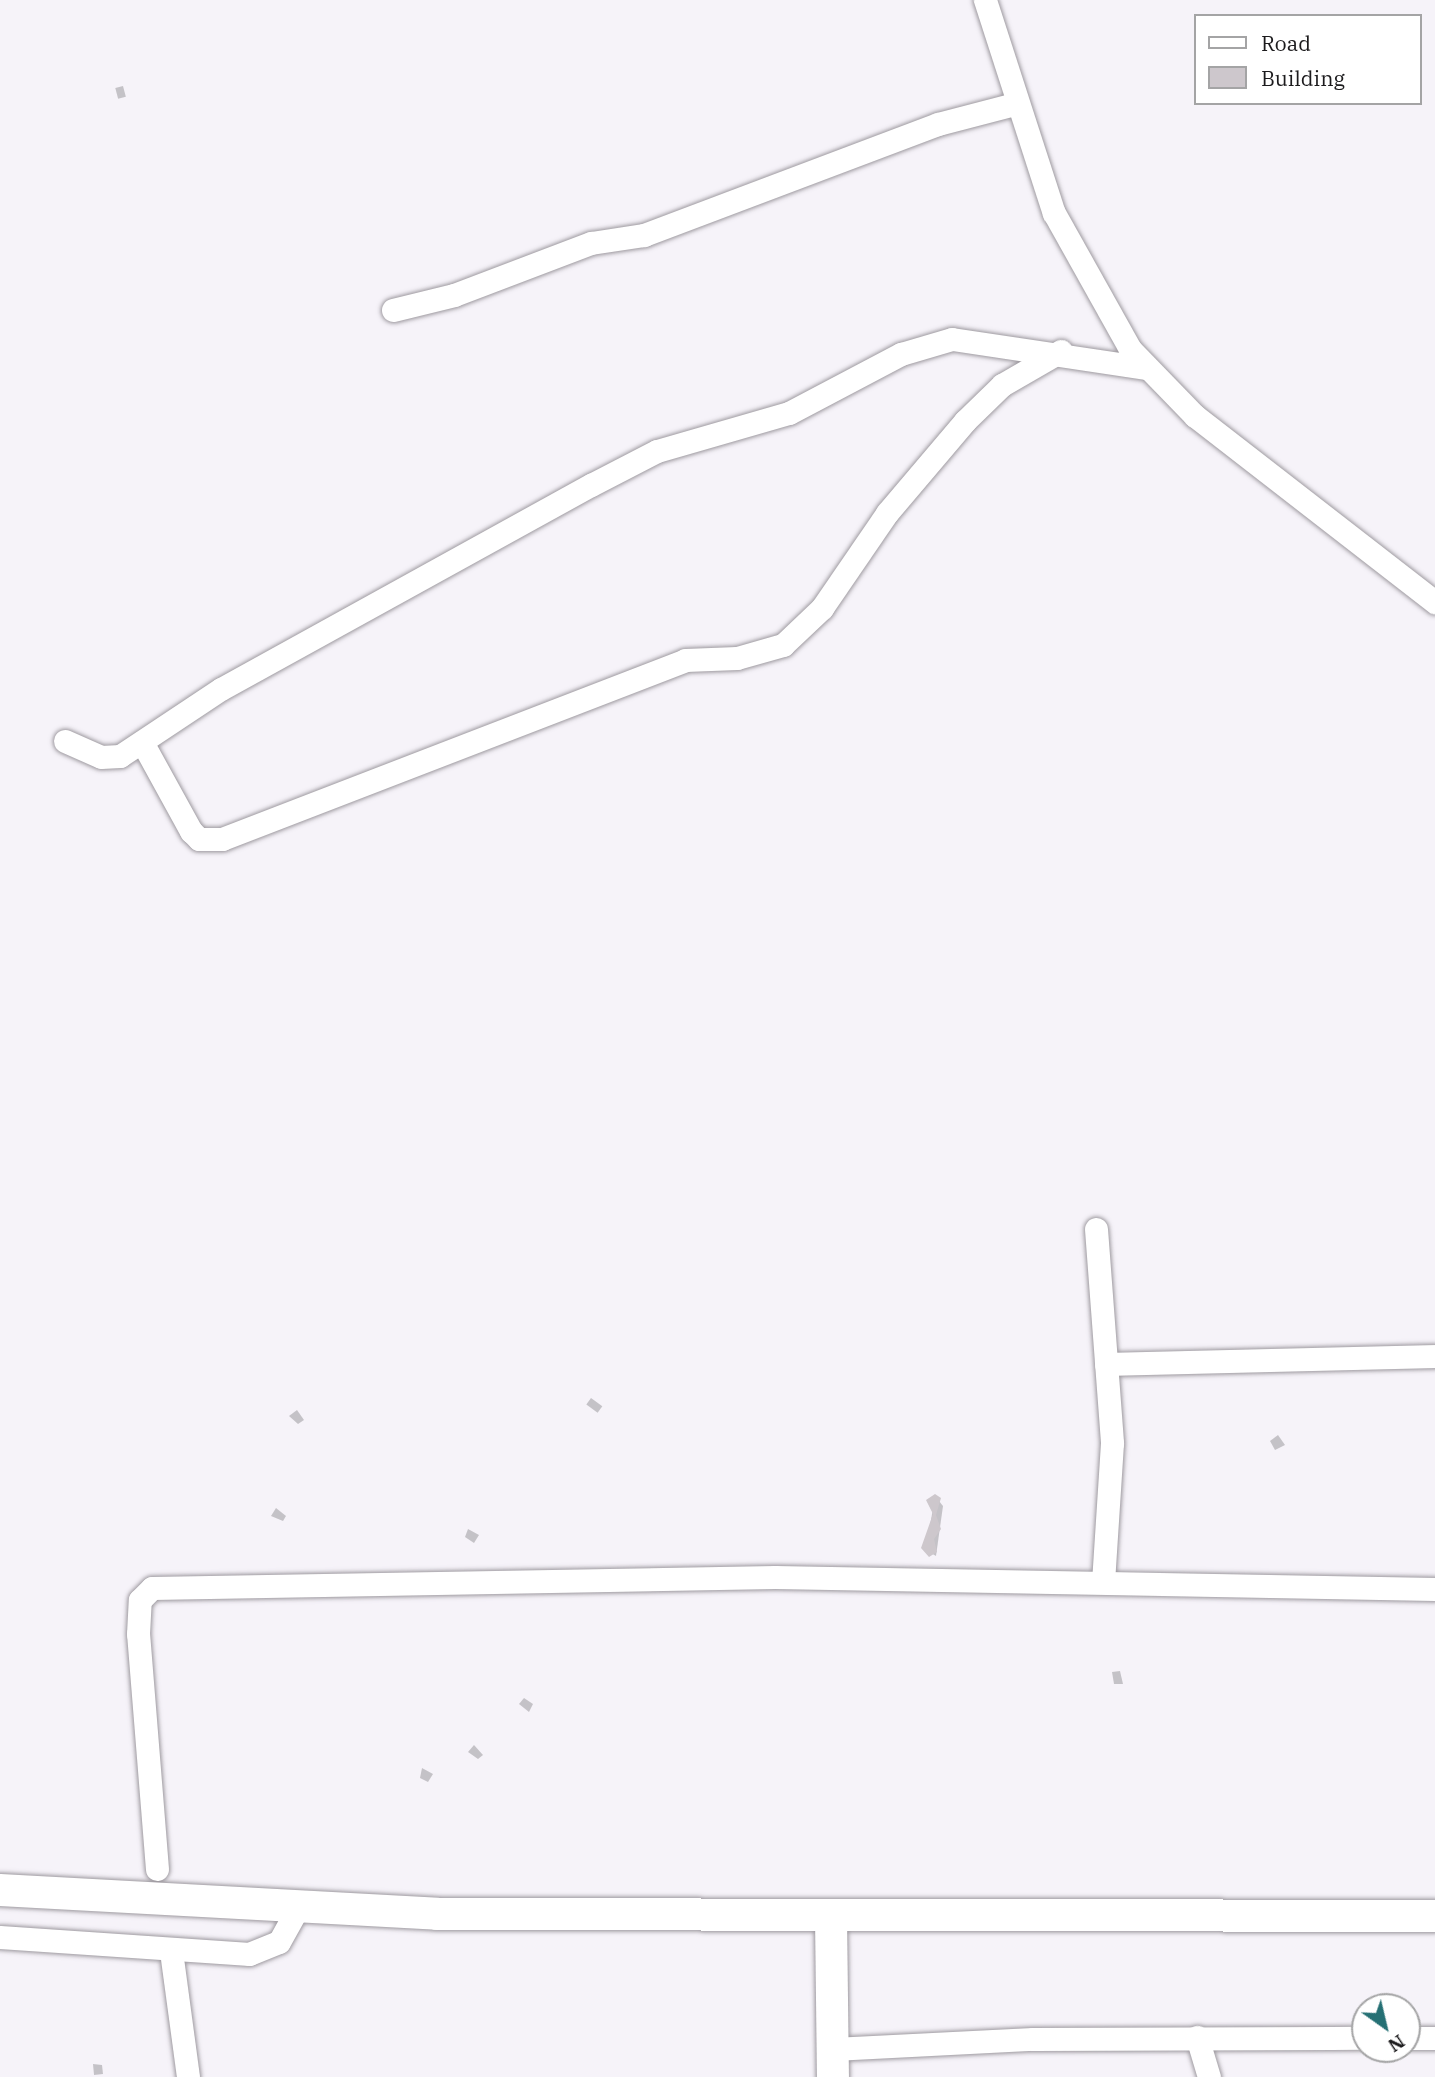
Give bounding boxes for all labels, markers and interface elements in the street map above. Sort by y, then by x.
legend [1194,14,1421,105]
text: Road [1261,29,1311,57]
text: Building [1261,64,1345,92]
north arrow [1351,1993,1421,2063]
text: N [1384,2030,1410,2058]

